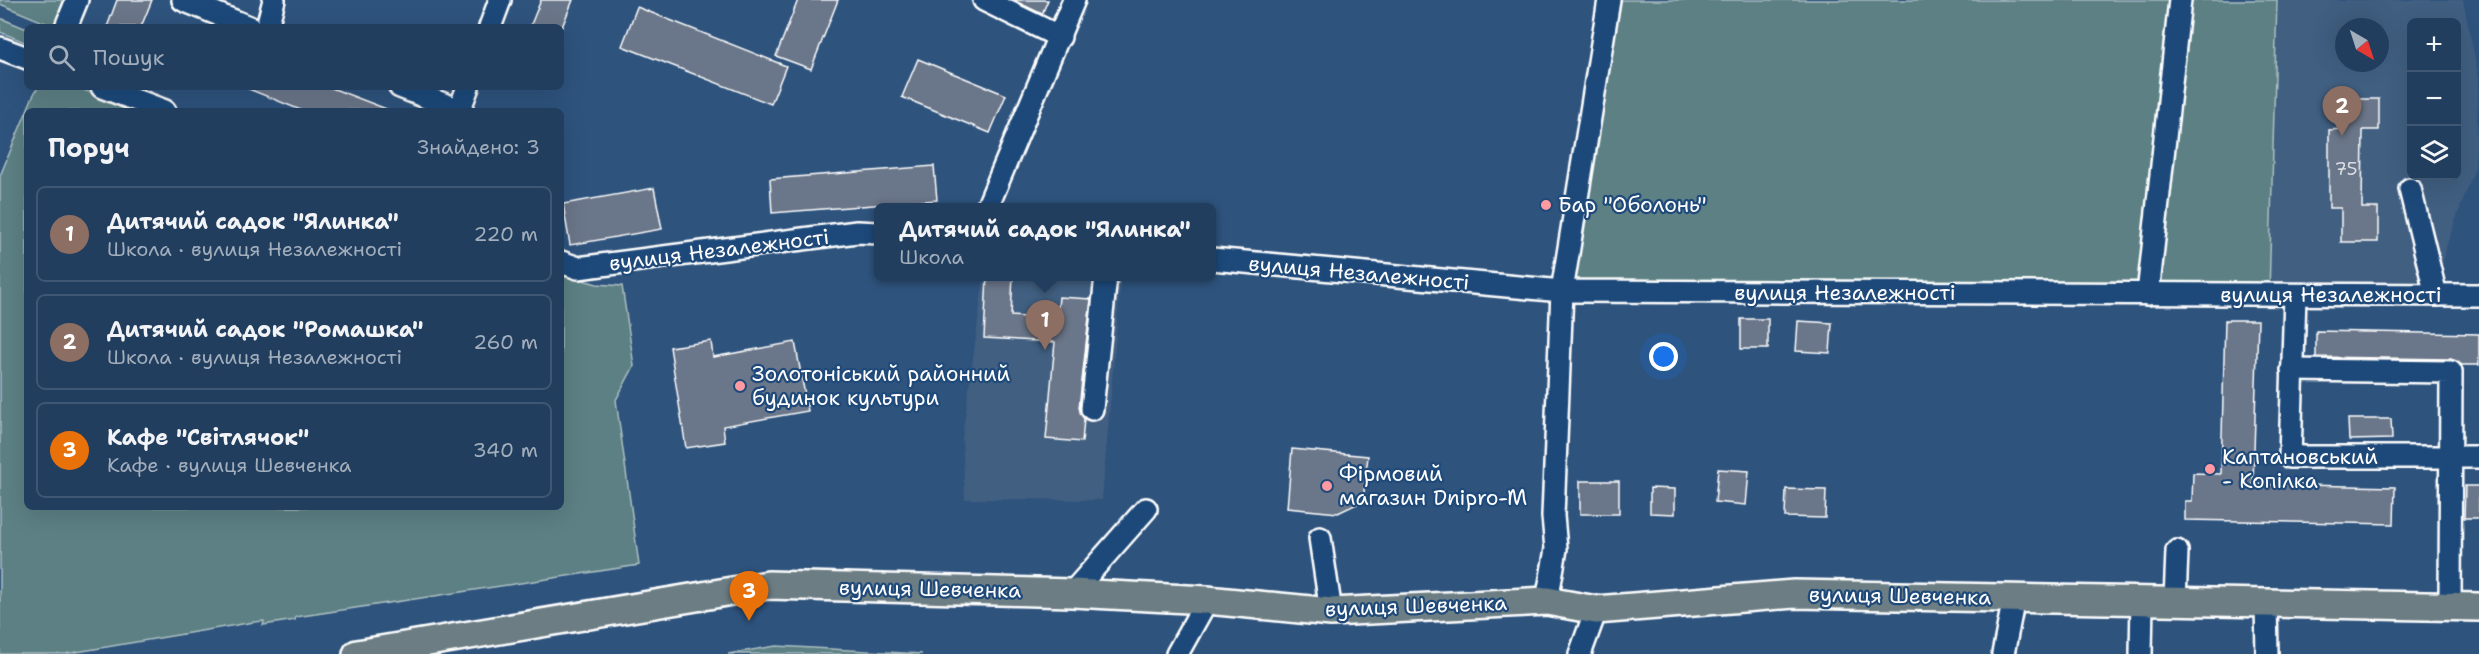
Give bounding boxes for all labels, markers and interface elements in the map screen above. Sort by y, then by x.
north arrow [2335,18,2389,72]
map controls [2407,18,2461,180]
button: + [2407,18,2461,72]
search box [24,24,564,90]
icon: search [45,41,78,74]
text: Пошук [93,43,164,72]
button: − [2407,72,2461,126]
pin: 2 [2322,86,2362,136]
button: layers [2407,126,2461,180]
text: Поруч [48,130,130,165]
text: Знайдено: 3 [417,134,540,160]
house number: 75 [2335,157,2357,181]
place label: Бар "Оболонь" [1558,191,1707,219]
marker: Бар "Оболонь" [1539,198,1553,212]
popup [874,203,1216,281]
text: Дитячий садок "Ялинка" [107,207,399,236]
text: Дитячий садок "Ялинка" [899,215,1191,244]
text: 1 [65,221,74,247]
text: 220 m [474,221,538,247]
street label: вулиця Незалежності [607,223,831,277]
text: Школа · вулиця Незалежності [107,236,402,262]
text: Школа [899,244,964,270]
street label: вулиця Незалежності [1247,249,1471,297]
street label: вулиця Незалежності [1734,279,1956,307]
street label: вулиця Незалежності [2220,281,2442,309]
pin: 1 [1026,300,1064,350]
text: Дитячий садок "Ромашка" [107,315,423,344]
text: 2 [63,329,77,355]
text: 260 m [473,329,538,355]
your location [1649,342,1678,371]
text: Школа · вулиця Незалежності [107,344,402,370]
place label: Золотоніський районний будинок культури [752,360,1011,412]
marker: Золотоніський районний будинок культури [733,379,747,393]
text: Кафе "Світлячок" [107,423,309,452]
text: 3 [63,437,77,463]
text: 340 m [473,437,538,463]
place label: Каптановський - Копілка [2222,443,2378,495]
text: Кафе · вулиця Шевченка [107,452,351,478]
place label: Фірмовий магазин Dnipro-M [1339,460,1527,512]
marker: Каптановський - Копілка [2203,462,2217,476]
marker: Фірмовий магазин Dnipro-M [1320,479,1334,493]
pin: 3 [730,572,768,621]
street label: вулиця Шевченка [839,573,1021,605]
street label: вулиця Шевченка [1809,580,1991,612]
street label: вулиця Шевченка [1324,589,1508,623]

